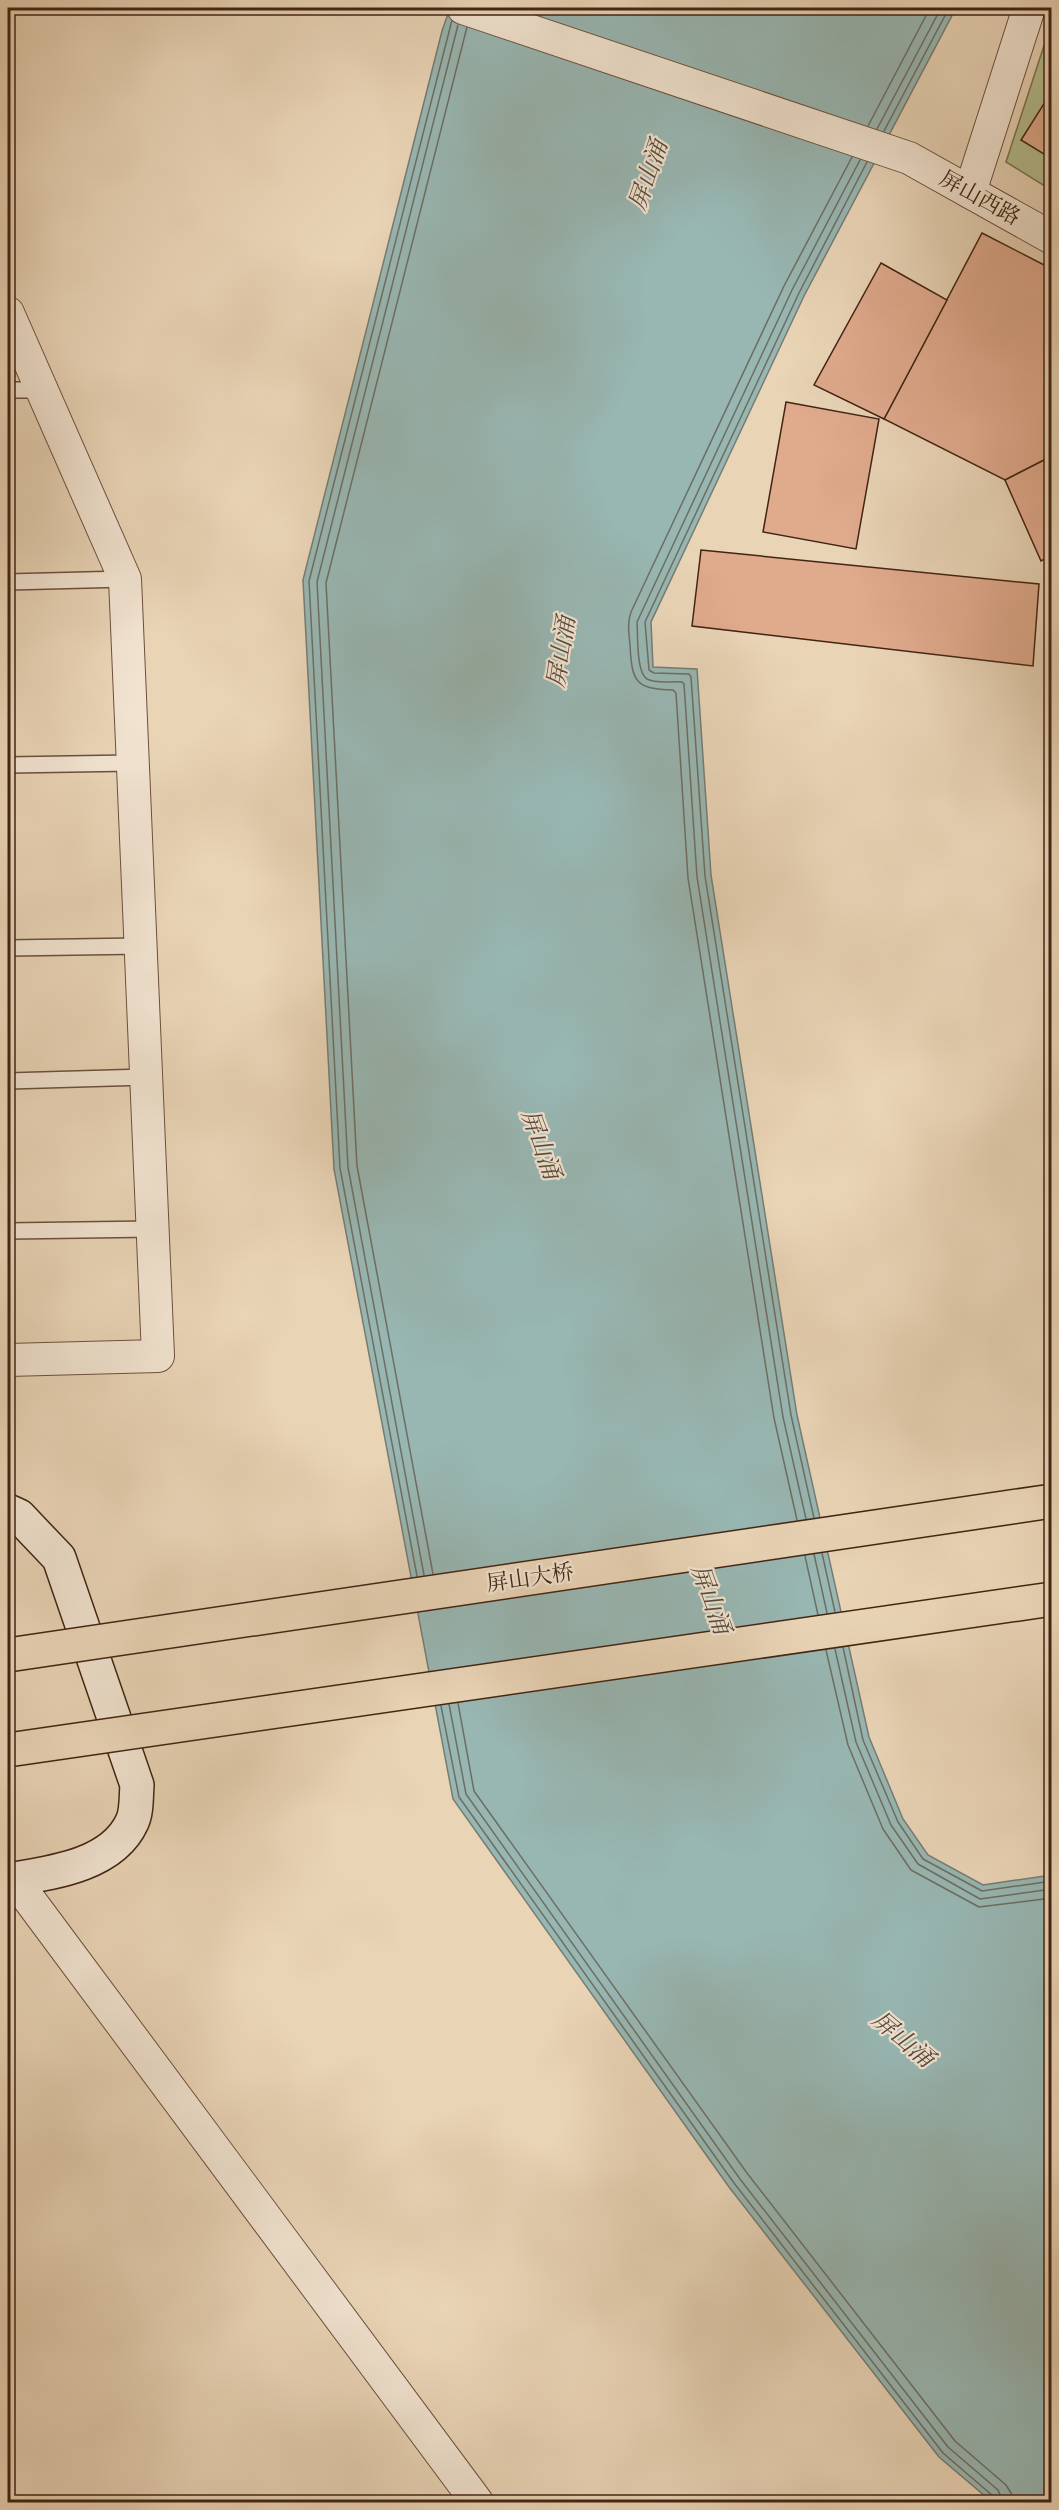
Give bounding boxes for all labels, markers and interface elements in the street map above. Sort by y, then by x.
water label: 屏山涌 [621,133,676,214]
street label: 屏山西路 [934,164,1026,232]
water label: 屏山涌 [540,611,583,690]
water label: 屏山涌 [514,1105,569,1186]
street label: 屏山大桥 [484,1557,576,1599]
water label: 屏山涌 [684,1560,739,1641]
water label: 屏山涌 [865,2004,943,2076]

